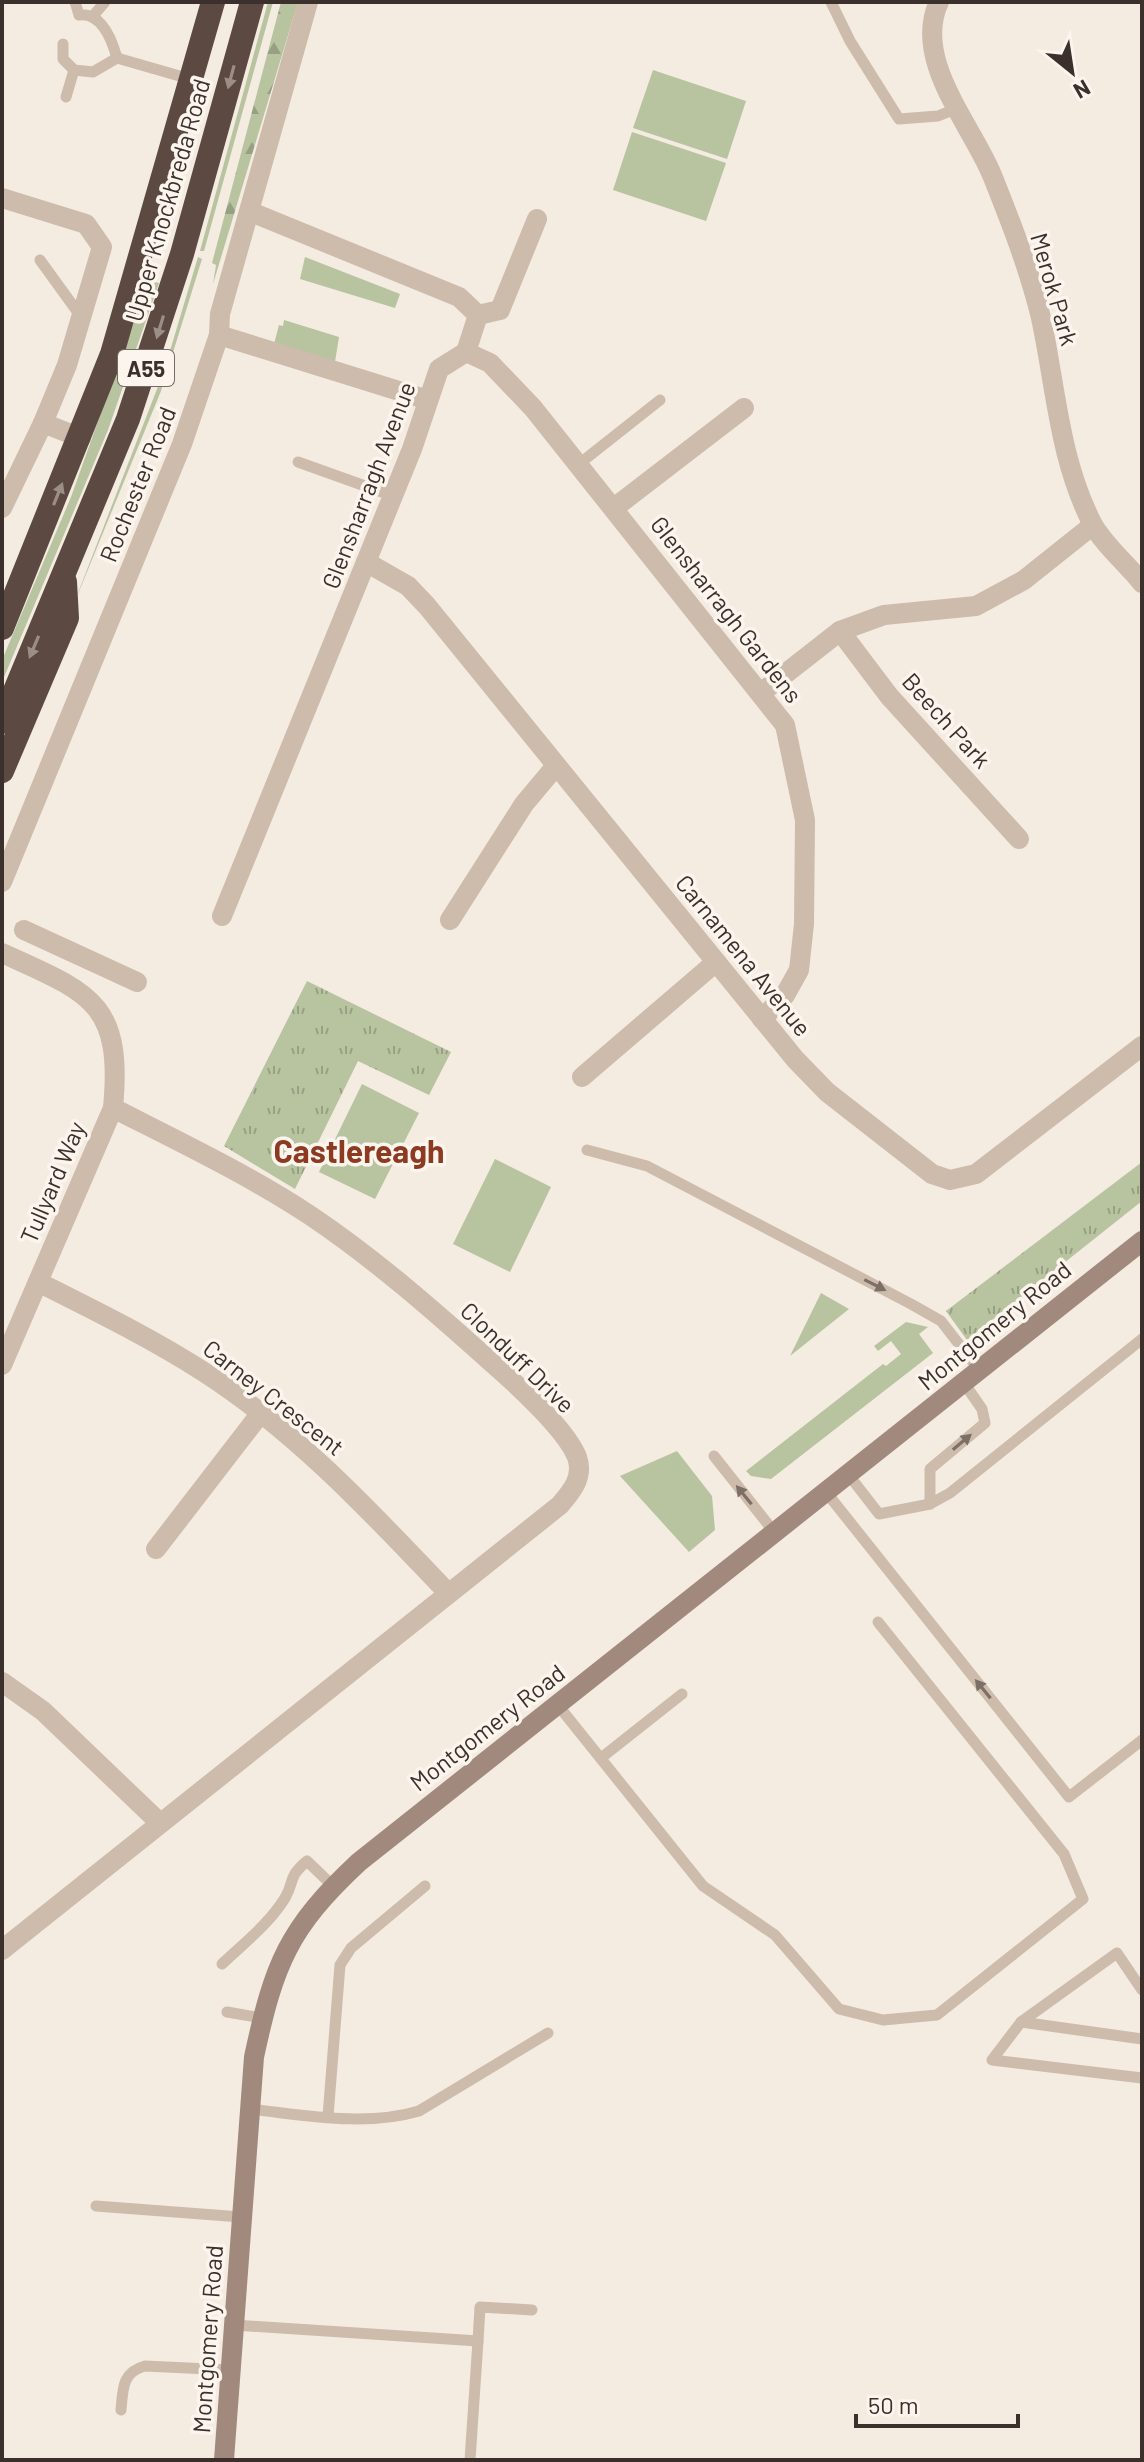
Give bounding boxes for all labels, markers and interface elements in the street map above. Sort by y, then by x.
north arrow [1032,32,1112,112]
one-way arrow [224,66,237,90]
street label: Upper Knockbreda Road [118,75,216,325]
text: N [1070,75,1095,105]
street label: Merok Park [1025,229,1085,349]
one-way arrow [153,315,166,339]
road number: A55 [118,350,174,386]
street label: Glensharragh Avenue [315,377,421,593]
street label: Rochester Road [93,402,181,566]
one-way arrow [52,482,65,506]
street label: Glensharragh Gardens [645,510,809,708]
one-way arrow [28,635,41,659]
street label: Beech Park [897,666,997,774]
street label: Carnamena Avenue [670,868,818,1042]
street label: Tullyard Way [13,1117,91,1247]
district label: Castlereagh [273,1131,445,1169]
street label: Montgomery Road [912,1254,1076,1396]
one-way arrow [863,1279,886,1292]
street label: Clonduff Drive [455,1295,581,1419]
street label: Carney Crescent [198,1333,350,1461]
one-way arrow [951,1434,971,1451]
one-way arrow [736,1485,753,1505]
street label: Montgomery Road [404,1658,570,1796]
one-way arrow [976,1679,992,1699]
street label: Montgomery Road [186,2244,228,2434]
scale bar [856,2378,1018,2428]
text: 50 m [868,2390,919,2419]

